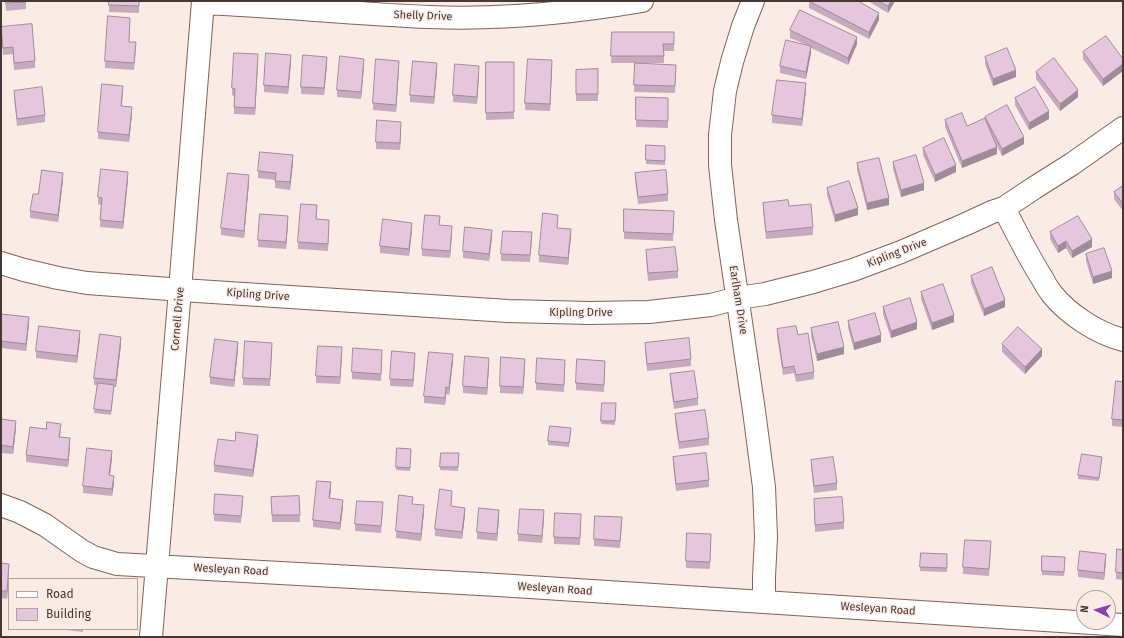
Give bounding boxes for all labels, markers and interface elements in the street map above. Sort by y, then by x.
street label: Shelly Drive [393,8,453,24]
street label: Kipling Drive [865,235,929,271]
street label: Earlham Drive [726,265,750,335]
street label: Cornell Drive [169,286,187,352]
street label: Kipling Drive [226,286,290,304]
street label: Kipling Drive [549,306,613,320]
street label: Wesleyan Road [193,561,269,579]
legend [8,578,138,630]
street label: Wesleyan Road [517,580,593,598]
text: Road [46,587,74,601]
north arrow [1076,590,1116,630]
street label: Wesleyan Road [840,600,916,618]
text: N [1078,605,1091,613]
text: Building [46,607,91,621]

